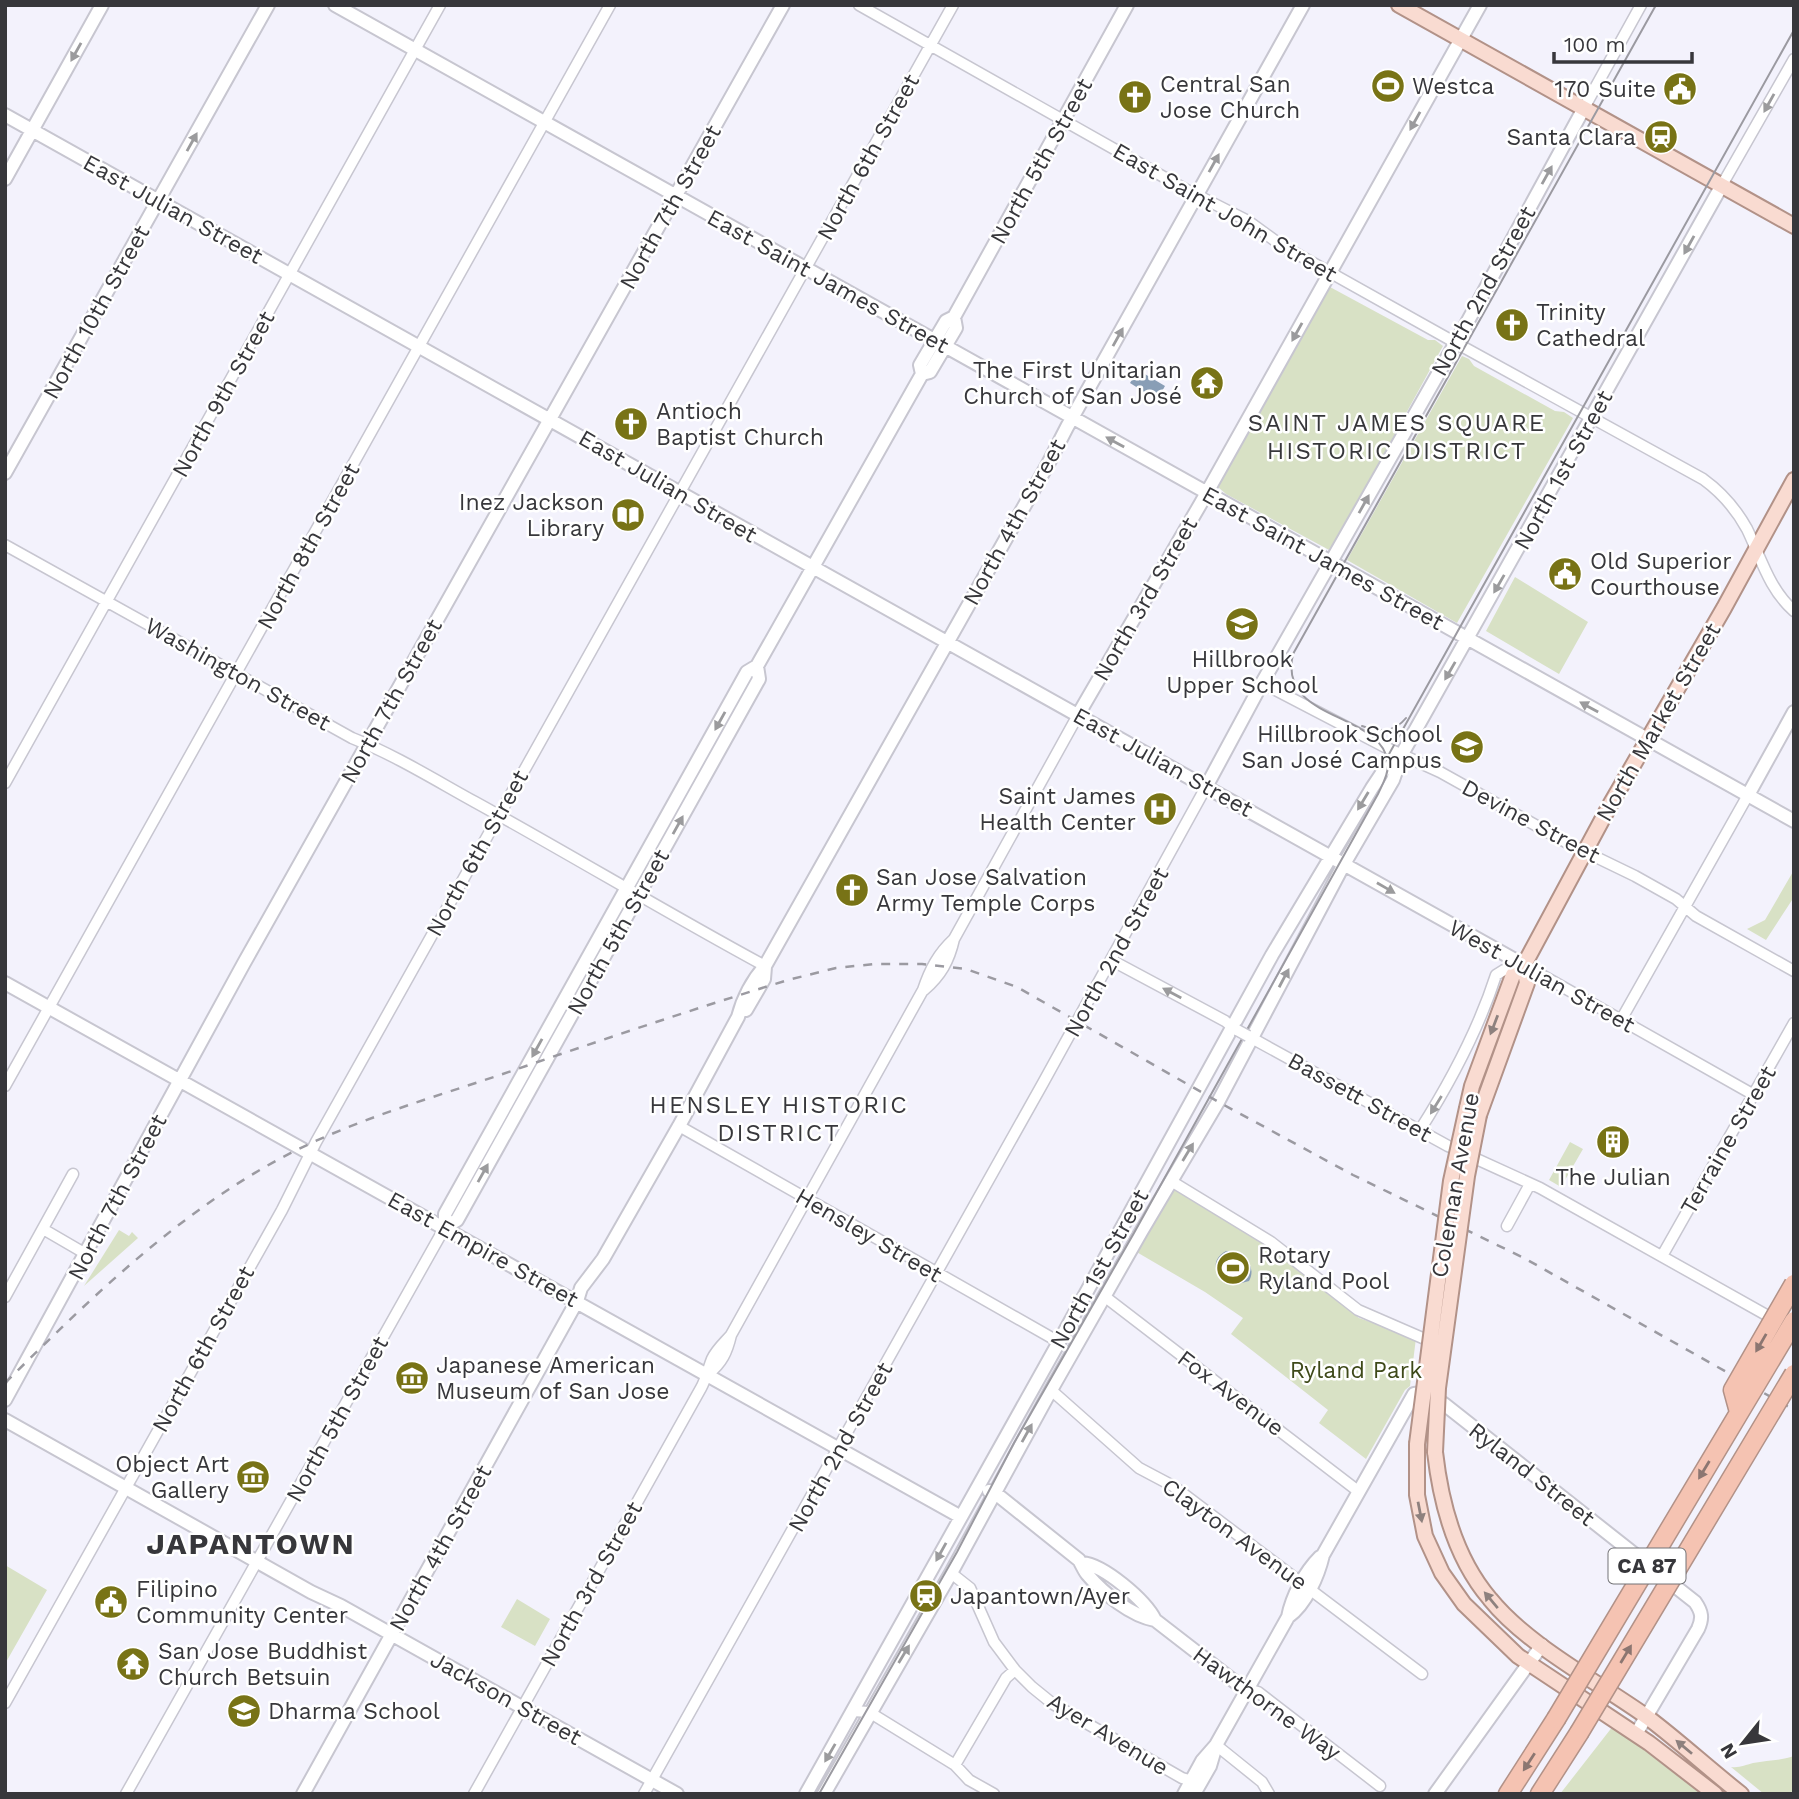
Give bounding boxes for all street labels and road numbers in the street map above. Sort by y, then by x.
street label: North 6th Street [812,69,925,245]
street label: North 5th Street [985,73,1098,249]
street label: North 7th Street [614,120,727,294]
street label: East Saint John Street [1108,137,1342,288]
street label: East Julian Street [78,149,268,270]
street label: North 2nd Street [1426,201,1541,381]
street label: East Saint James Street [702,204,954,359]
street label: North 10th Street [37,220,156,404]
street label: North 9th Street [167,306,281,482]
street label: North 1st Street [1508,385,1619,555]
street label: East Julian Street [574,424,762,549]
street label: North 4th Street [958,434,1071,610]
street label: North 8th Street [252,458,366,634]
street label: East Saint James Street [1197,481,1449,636]
street label: North 3rd Street [1088,512,1204,686]
street label: Washington Street [140,612,336,737]
street label: North 7th Street [335,614,448,788]
street label: North Market Street [1590,618,1727,826]
street label: East Julian Street [1068,702,1258,823]
street label: North 6th Street [421,765,534,941]
street label: Devine Street [1457,774,1605,869]
street label: North 5th Street [562,844,675,1020]
street label: North 2nd Street [1059,862,1174,1042]
street label: West Julian Street [1444,914,1640,1039]
street label: Bassett Street [1283,1047,1437,1148]
street label: Terraine Street [1675,1061,1782,1219]
street label: Coleman Avenue [1426,1090,1485,1280]
street label: North 7th Street [62,1109,173,1285]
street label: Hensley Street [791,1183,947,1288]
street label: North 1st Street [1044,1184,1155,1354]
street label: East Empire Street [383,1186,583,1313]
street label: North 6th Street [147,1261,260,1437]
street label: North 5th Street [281,1331,394,1507]
street label: Fox Avenue [1172,1345,1289,1442]
street label: North 2nd Street [783,1357,898,1537]
street label: Ryland Street [1463,1417,1600,1532]
street label: North 4th Street [384,1460,497,1636]
street label: Clayton Avenue [1157,1473,1313,1596]
street label: North 3rd Street [535,1497,648,1672]
road number: CA 87 [1608,1548,1686,1584]
street label: Hawthorne Way [1188,1641,1346,1766]
street label: Jackson Street [426,1646,586,1751]
street label: Ayer Avenue [1042,1688,1173,1781]

